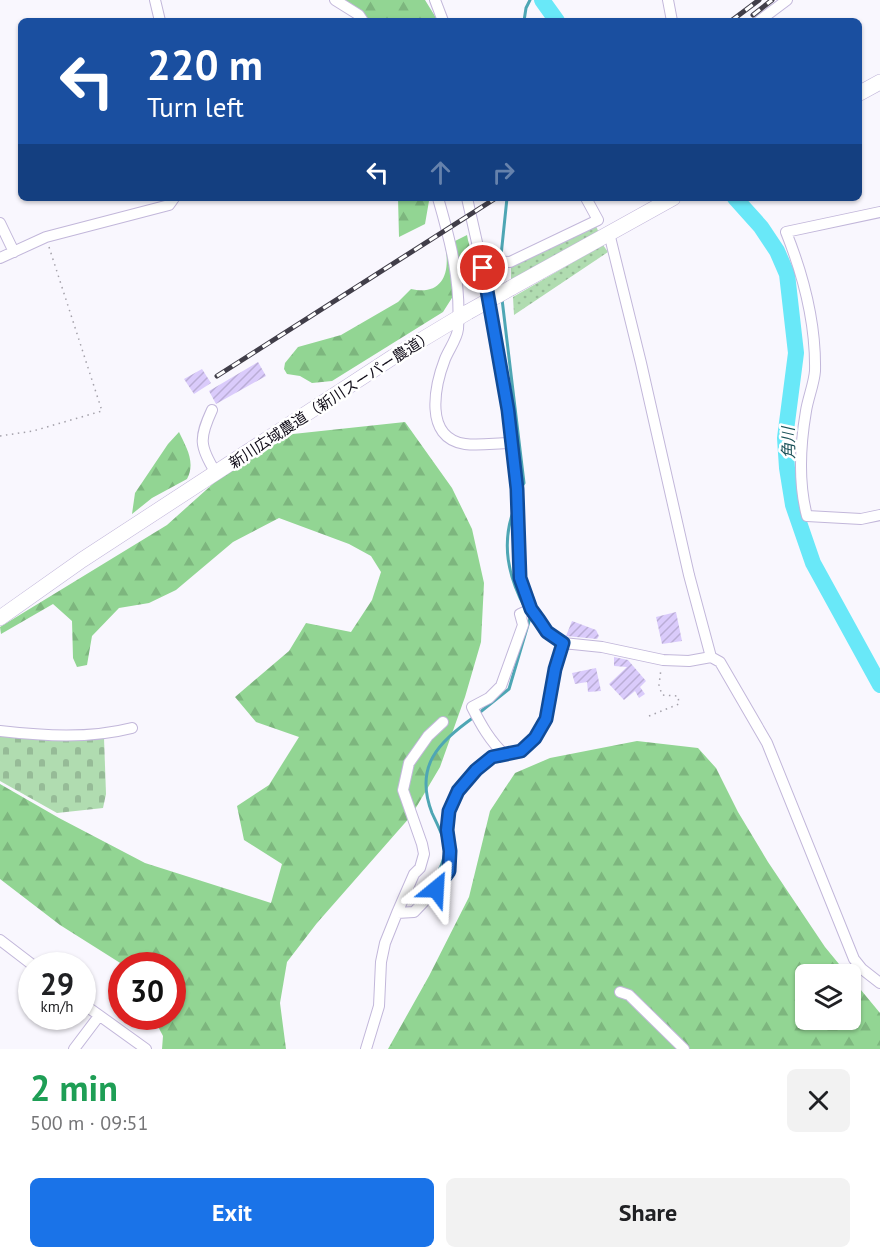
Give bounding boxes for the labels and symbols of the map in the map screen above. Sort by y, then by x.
pin [457,242,508,293]
street label: 新川広域農道（新川スーパー農道） [225,326,437,472]
water label: 角川 [778,425,798,459]
position arrow [404,857,468,921]
speed limit sign: 30 [108,952,186,1030]

